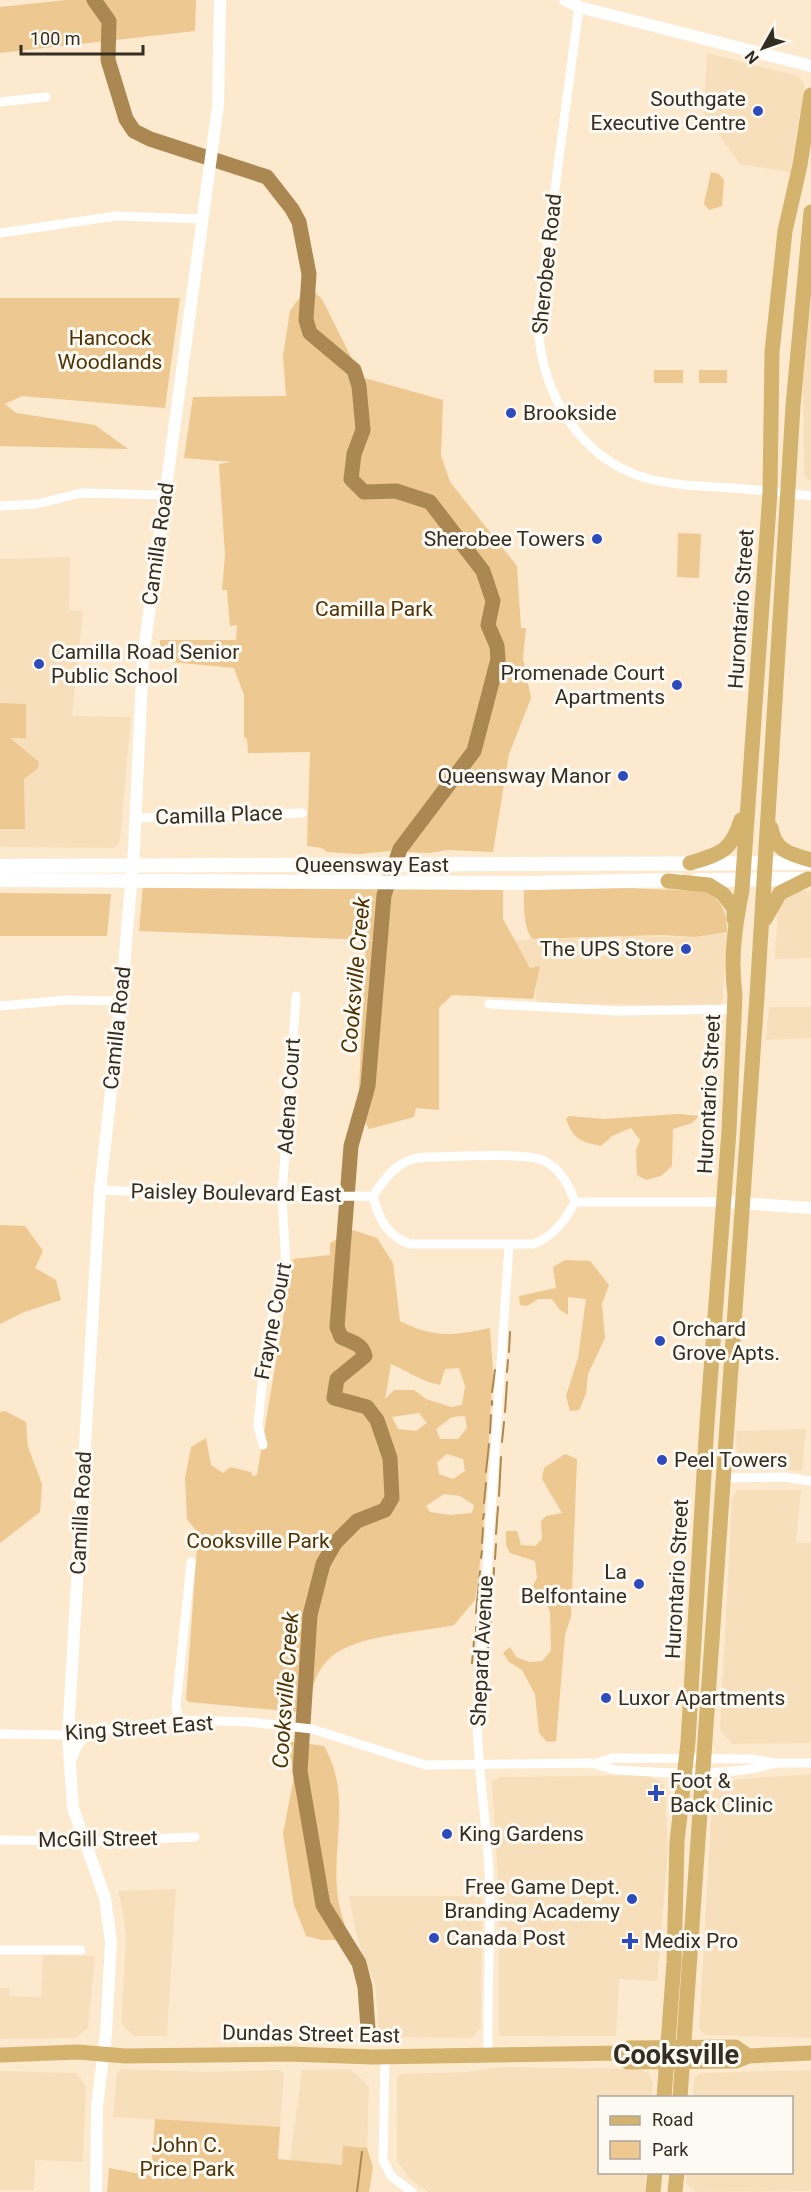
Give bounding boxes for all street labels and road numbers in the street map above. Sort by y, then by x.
street label: Sherobee Road [528,192,566,336]
street label: Camilla Road [138,481,178,607]
street label: Hurontario Street [723,528,759,690]
street label: Camilla Place [155,801,283,829]
street label: Queensway East [295,853,449,877]
street label: Camilla Road [99,965,135,1091]
street label: Hurontario Street [693,1013,725,1175]
street label: Adena Court [273,1037,305,1155]
street label: Paisley Boulevard East [130,1179,342,1207]
street label: Frayne Court [250,1260,296,1382]
street label: Camilla Road [66,1451,96,1575]
street label: Hurontario Street [661,1498,693,1660]
street label: Shepard Avenue [466,1575,498,1727]
street label: King Street East [64,1711,214,1745]
street label: McGill Street [38,1826,158,1852]
street label: Dundas Street East [222,2020,400,2048]

